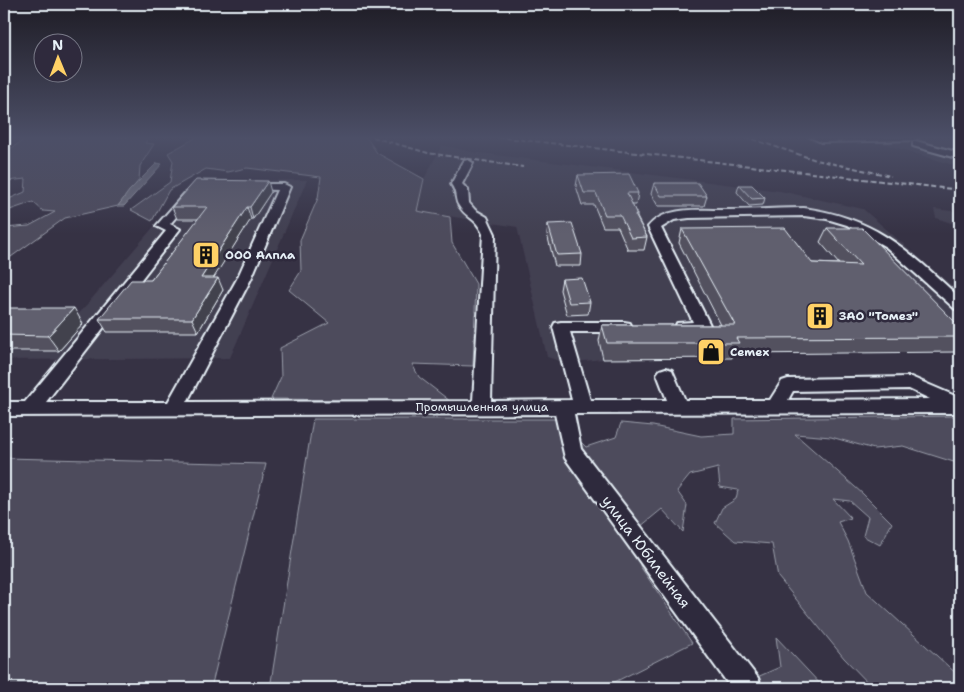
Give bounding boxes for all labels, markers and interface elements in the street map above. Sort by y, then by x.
north arrow [32,32,82,82]
text: N [52,36,63,54]
building icon: ООО Алпла [191,240,221,270]
place label: ООО Алпла [225,247,296,263]
building icon: ЗАО "Томез" [805,301,835,331]
place label: ЗАО "Томез" [839,308,918,324]
shop icon: Cemex [696,337,726,367]
place label: Cemex [730,344,769,360]
street label: Промышленная улица [416,399,549,415]
street label: улица Юбилейная [597,492,695,612]

